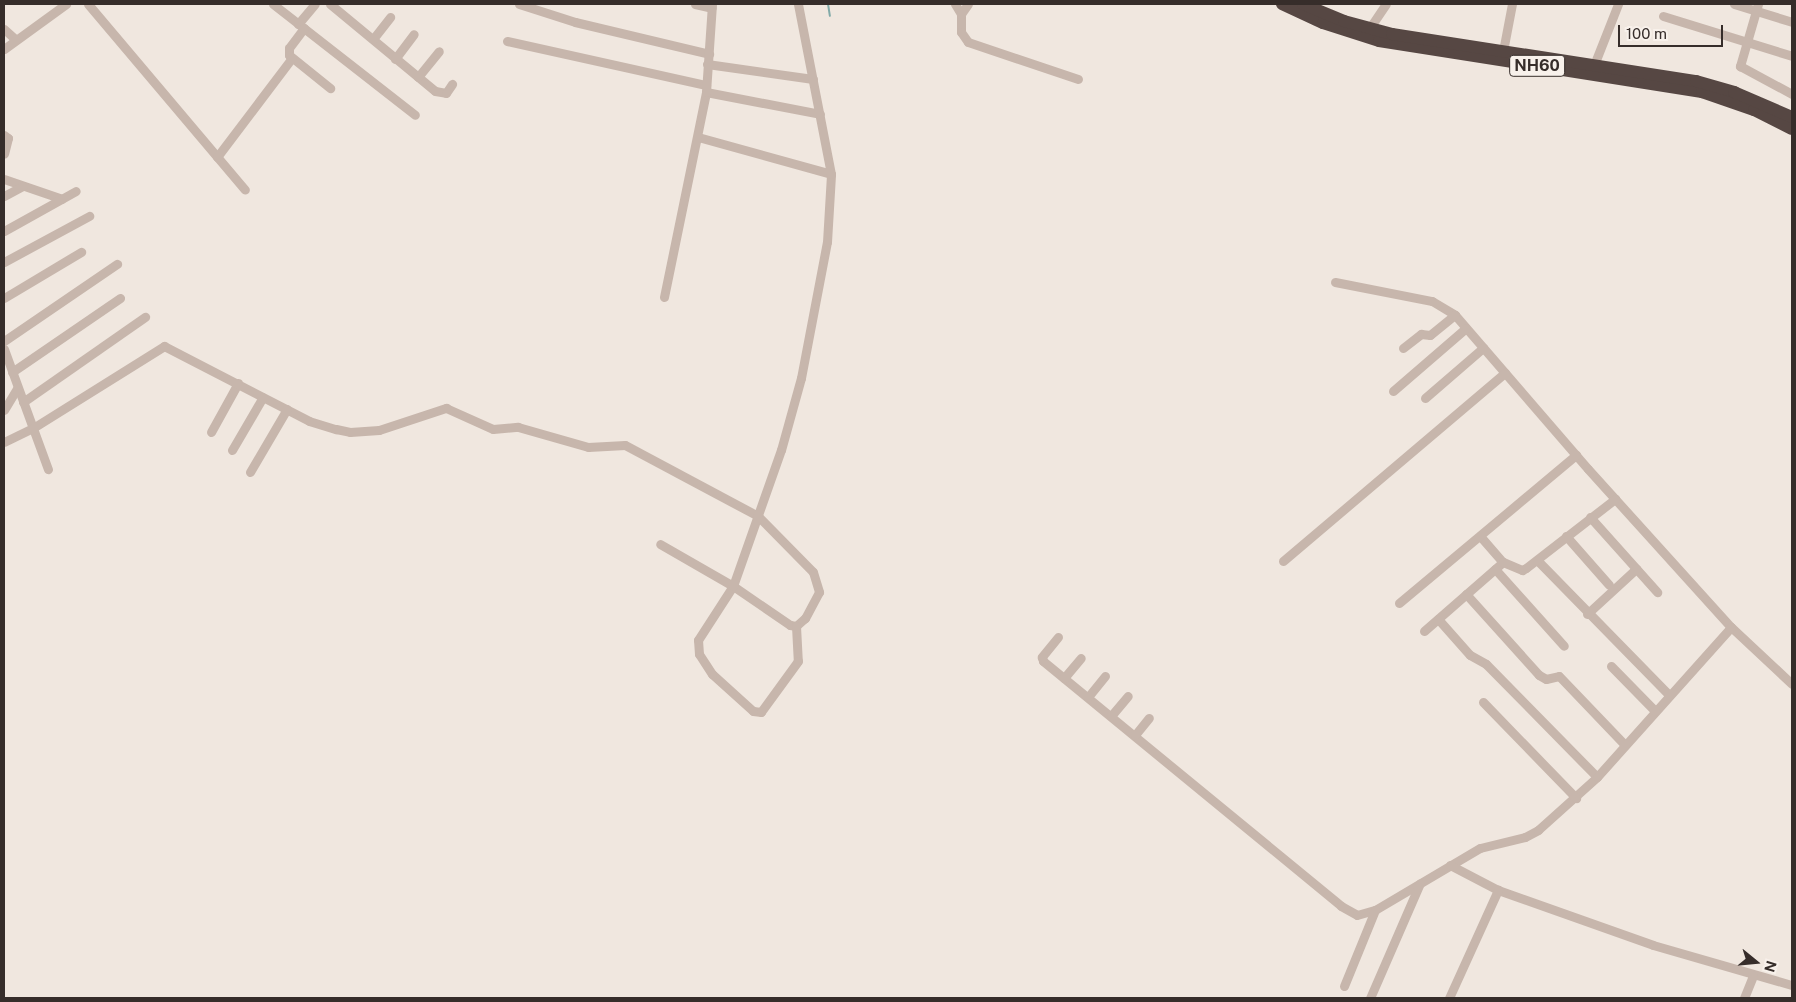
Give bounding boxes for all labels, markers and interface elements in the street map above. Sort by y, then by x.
scale bar [1621,15,1726,47]
text: 100 m [1626,25,1667,42]
road number: NH60 [1508,52,1566,80]
north arrow [1731,937,1781,987]
text: N [1761,959,1780,974]

